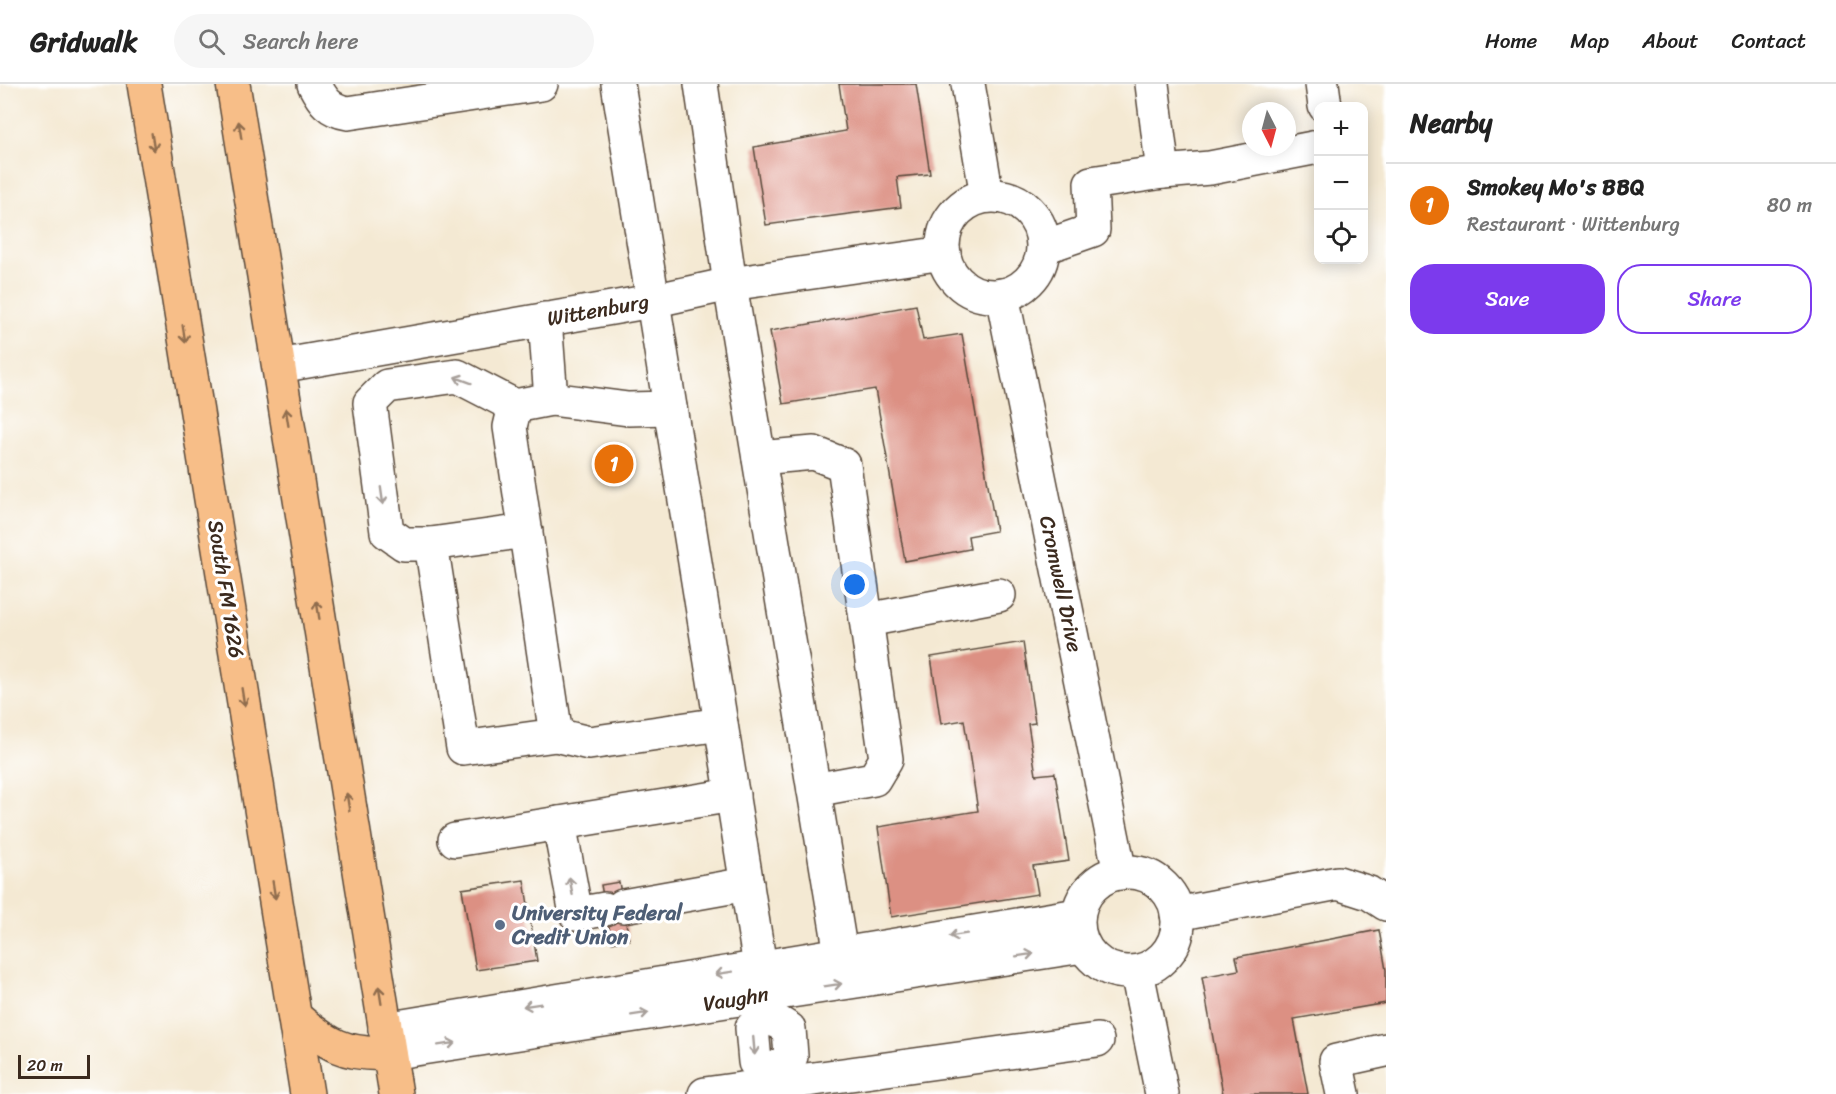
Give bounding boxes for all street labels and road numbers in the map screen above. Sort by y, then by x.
street label: Wittenburg [544,282,652,338]
street label: Cromwell Drive [1028,512,1094,656]
street label: South FM 1626 [196,517,256,661]
street label: Vaughn [701,975,771,1023]

